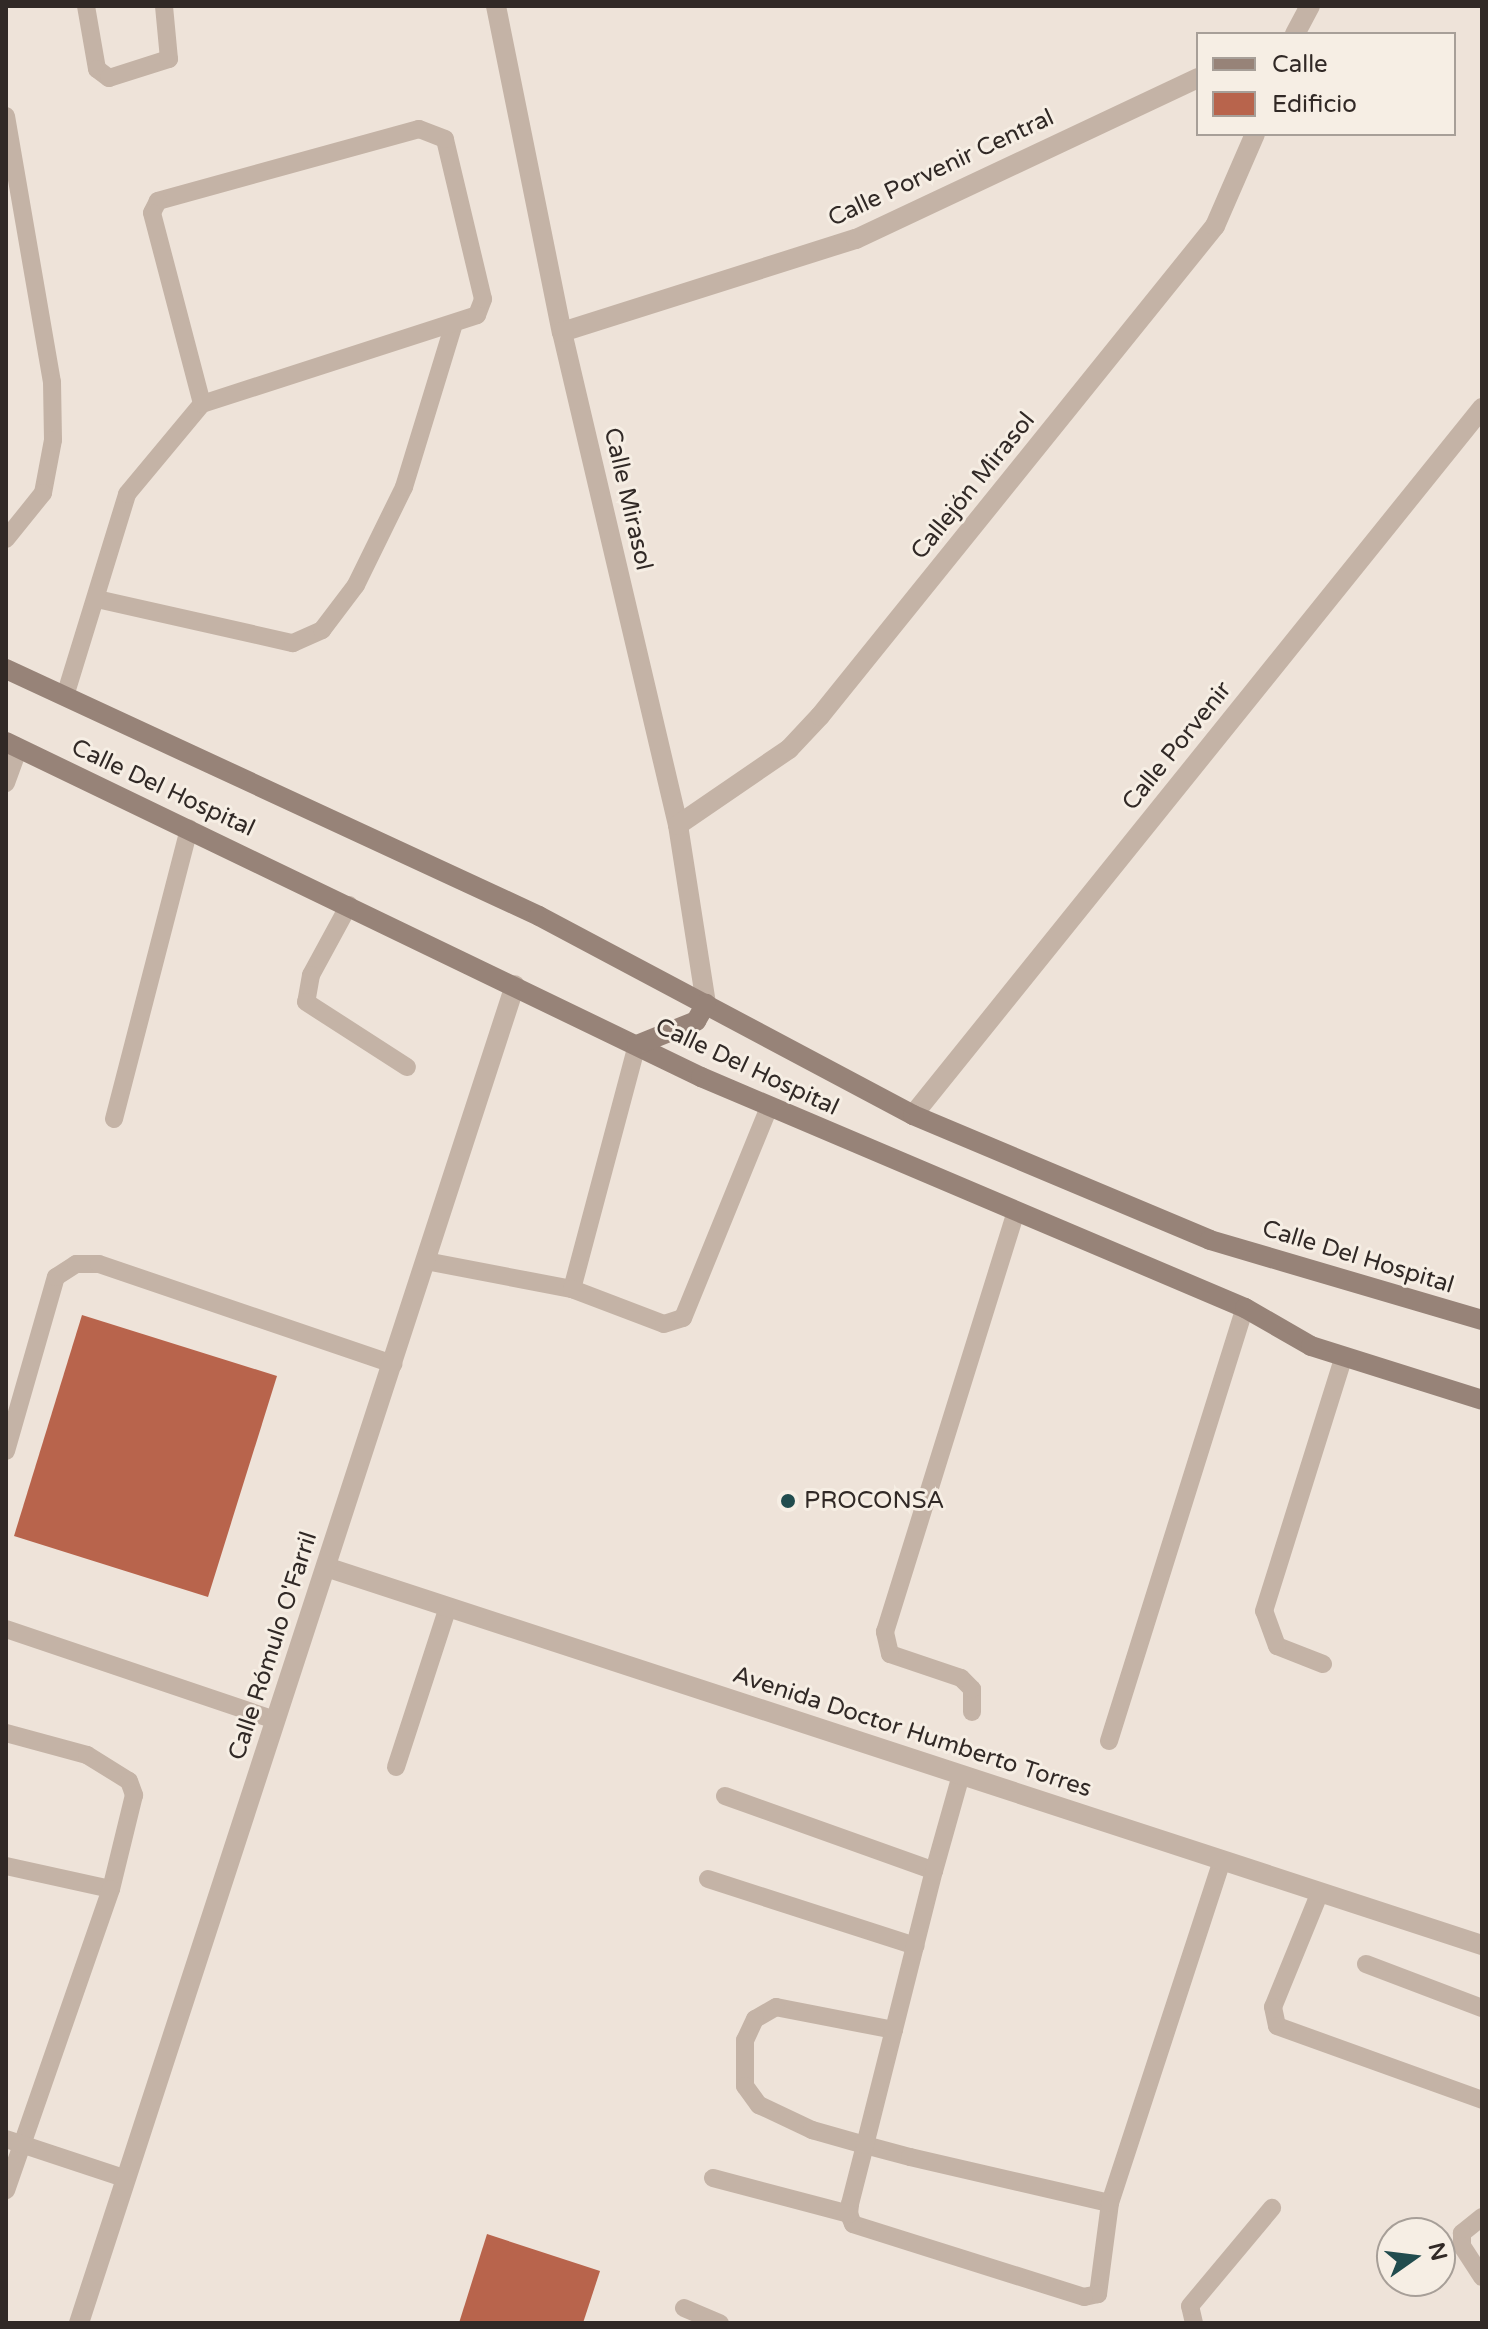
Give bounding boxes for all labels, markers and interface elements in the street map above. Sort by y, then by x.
legend [1196,32,1456,136]
text: Calle [1272,50,1328,79]
text: Edificio [1272,90,1357,119]
street label: Calle Porvenir Central [824,103,1058,233]
street label: Callejón Mirasol [905,407,1041,565]
street label: Calle Mirasol [598,425,658,573]
street label: Calle Porvenir [1116,676,1238,816]
street label: Calle Del Hospital [67,733,259,843]
street label: Calle Del Hospital [651,1012,843,1122]
street label: Calle Del Hospital [1259,1214,1457,1300]
place label: PROCONSA [804,1487,944,1515]
marker: PROCONSA [779,1492,797,1510]
street label: Calle Rómulo O'Farril [222,1528,324,1764]
street label: Avenida Doctor Humberto Torres [729,1660,1095,1804]
north arrow [1376,2217,1456,2297]
text: N [1423,2240,1452,2263]

